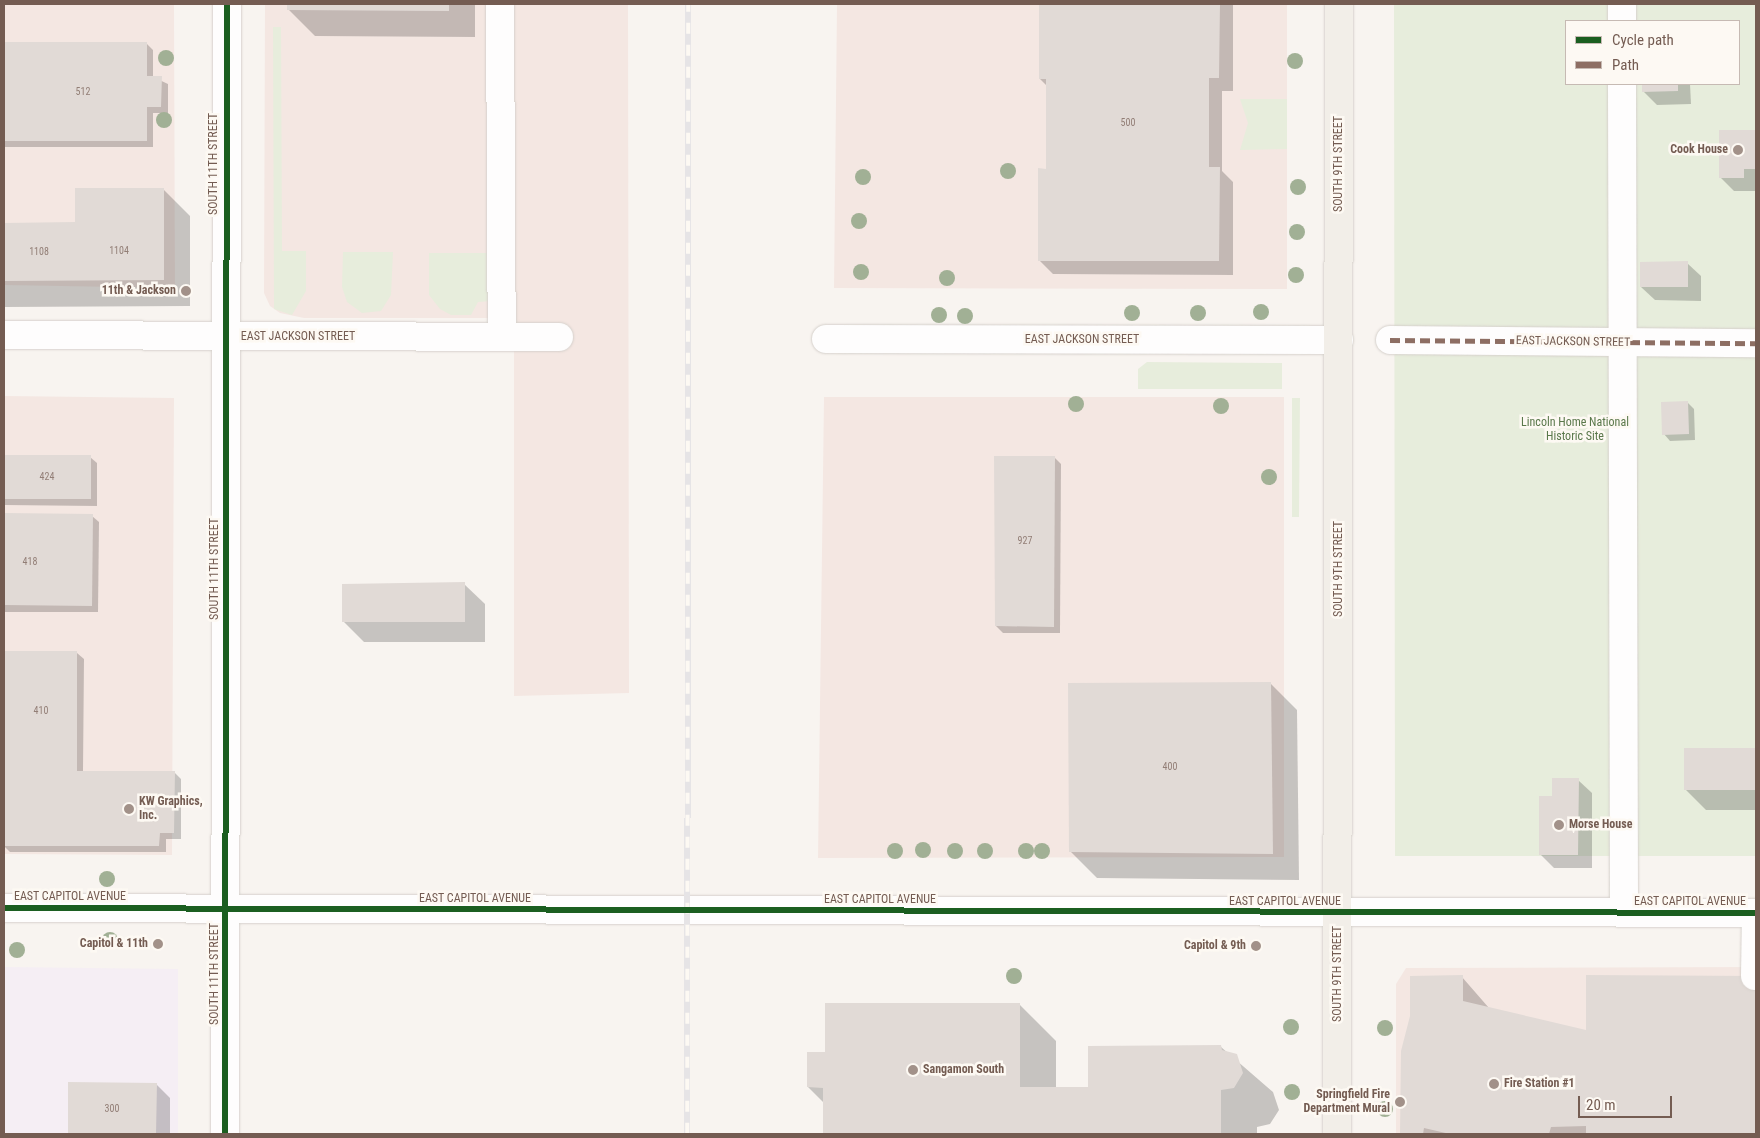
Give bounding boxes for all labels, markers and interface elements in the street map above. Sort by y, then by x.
legend [1565,20,1740,85]
text: Cycle path [1612,31,1674,49]
text: Path [1612,56,1639,74]
house number: 512 [76,86,90,98]
street label: SOUTH 11TH STREET [207,113,221,215]
street label: SOUTH 9TH STREET [1332,116,1346,212]
house number: 500 [1121,117,1135,129]
place label: Cook House [1670,143,1728,157]
marker: Cook House [1732,144,1744,156]
house number: 1104 [109,245,129,257]
house number: 1108 [29,246,49,258]
place label: 11th & Jackson [102,284,176,298]
marker: 11th & Jackson [180,285,192,297]
street label: EAST JACKSON STREET [241,330,355,344]
street label: EAST JACKSON STREET [1025,333,1139,347]
street label: EAST JACKSON STREET [1516,334,1630,350]
park label: Lincoln Home National Historic Site [1521,416,1629,444]
house number: 424 [40,471,54,483]
street label: SOUTH 11TH STREET [208,518,222,620]
street label: SOUTH 9TH STREET [1332,521,1346,617]
house number: 927 [1018,535,1032,547]
house number: 418 [23,556,37,568]
house number: 410 [34,705,48,717]
house number: 400 [1163,761,1177,773]
place label: KW Graphics, Inc. [139,795,203,823]
marker: KW Graphics, Inc. [123,803,135,815]
place label: Morse House [1569,818,1632,832]
marker: Morse House [1553,819,1565,831]
street label: EAST CAPITOL AVENUE [14,890,126,904]
street label: EAST CAPITOL AVENUE [419,892,531,906]
street label: EAST CAPITOL AVENUE [824,893,936,907]
street label: EAST CAPITOL AVENUE [1229,895,1341,909]
street label: EAST CAPITOL AVENUE [1634,895,1746,909]
street label: SOUTH 11TH STREET [208,923,222,1025]
street label: SOUTH 9TH STREET [1331,926,1345,1022]
place label: Capitol & 11th [80,937,148,951]
marker: Capitol & 11th [152,938,164,950]
place label: Capitol & 9th [1184,939,1246,953]
marker: Capitol & 9th [1250,940,1262,952]
place label: Sangamon South [923,1063,1004,1077]
marker: Sangamon South [907,1064,919,1076]
place label: Fire Station #1 [1504,1077,1575,1091]
marker: Fire Station #1 [1488,1078,1500,1090]
scale bar [1580,1086,1674,1118]
place label: Springfield Fire Department Mural [1303,1088,1390,1116]
marker: Springfield Fire Department Mural [1394,1096,1406,1108]
text: 20 m [1586,1096,1616,1114]
house number: 300 [105,1103,119,1115]

